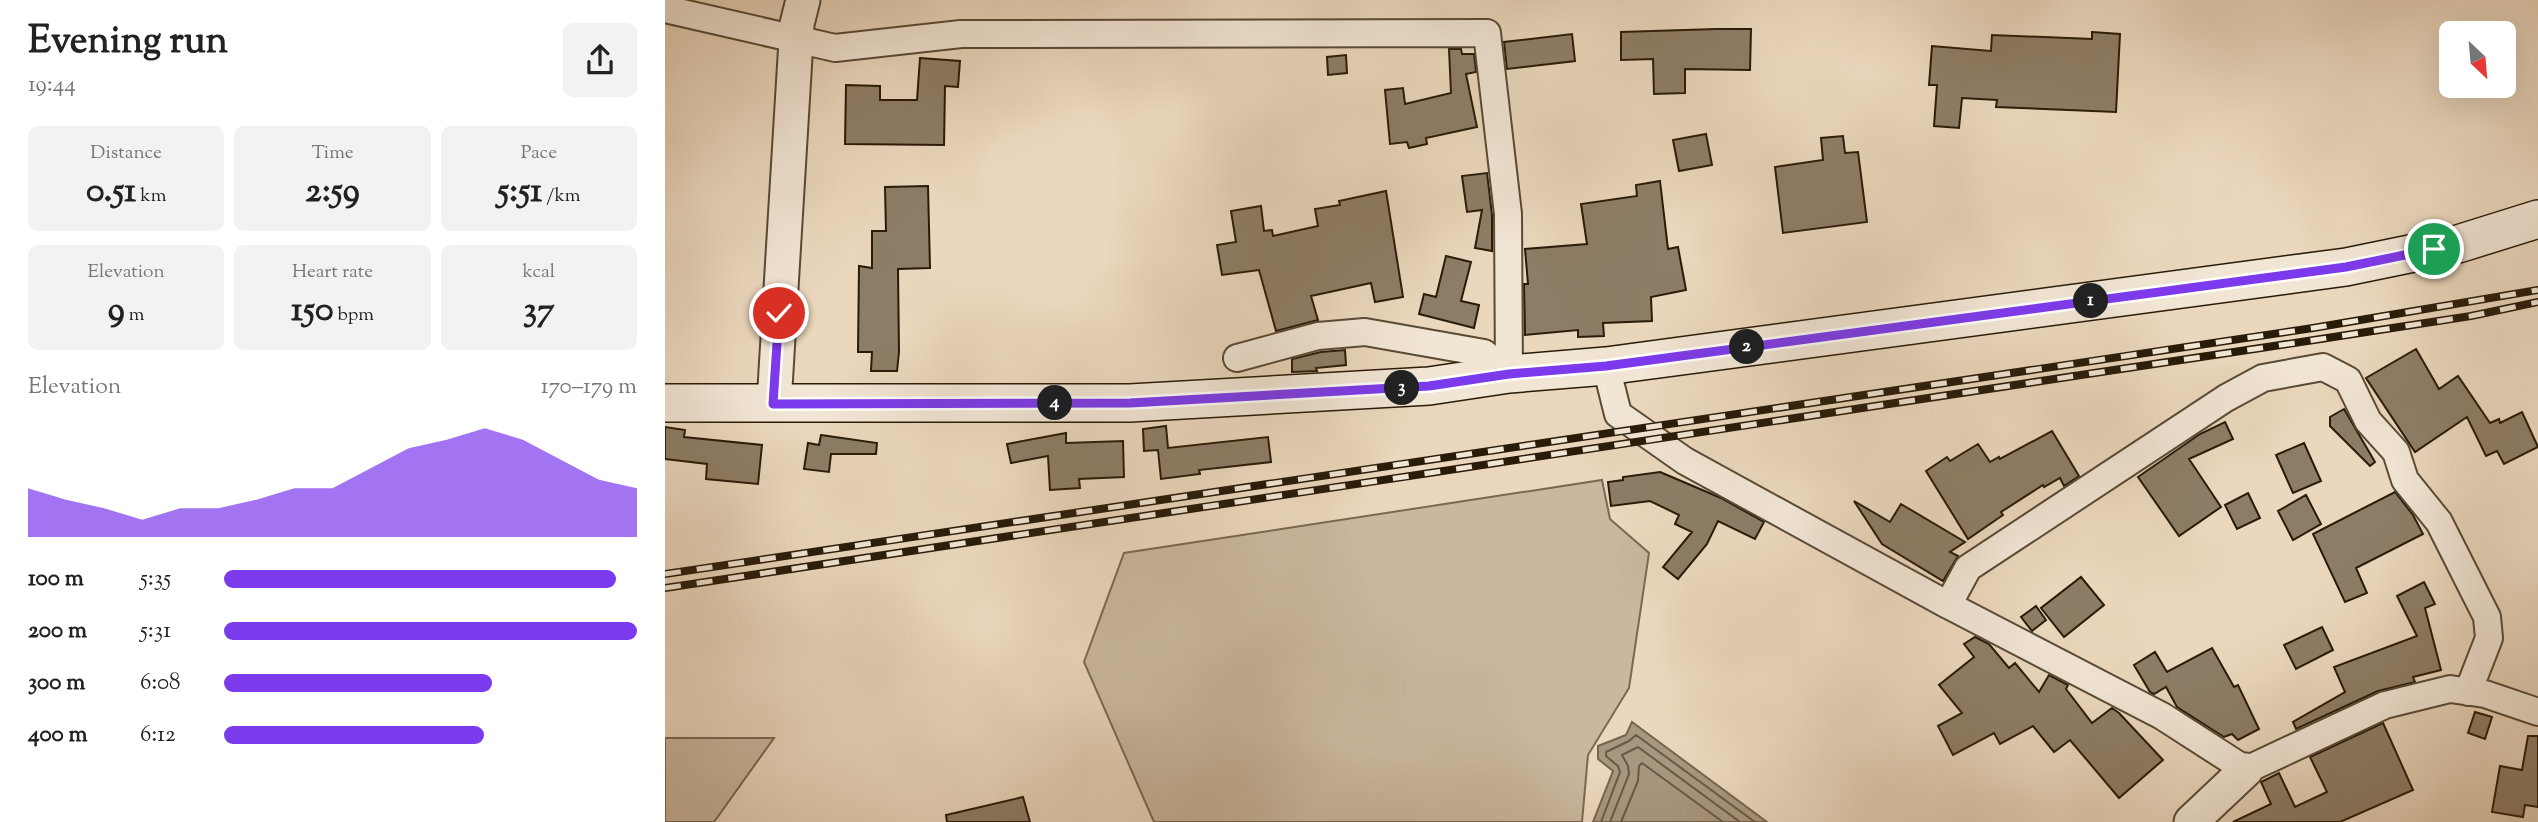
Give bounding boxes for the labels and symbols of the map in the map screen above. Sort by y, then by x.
north arrow [2439,21,2517,98]
pin [2404,219,2464,279]
pin [749,283,809,343]
pin: 1 [2073,284,2109,318]
pin: 2 [1729,330,1765,364]
pin: 3 [1385,370,1419,406]
pin: 4 [1037,386,1073,420]

